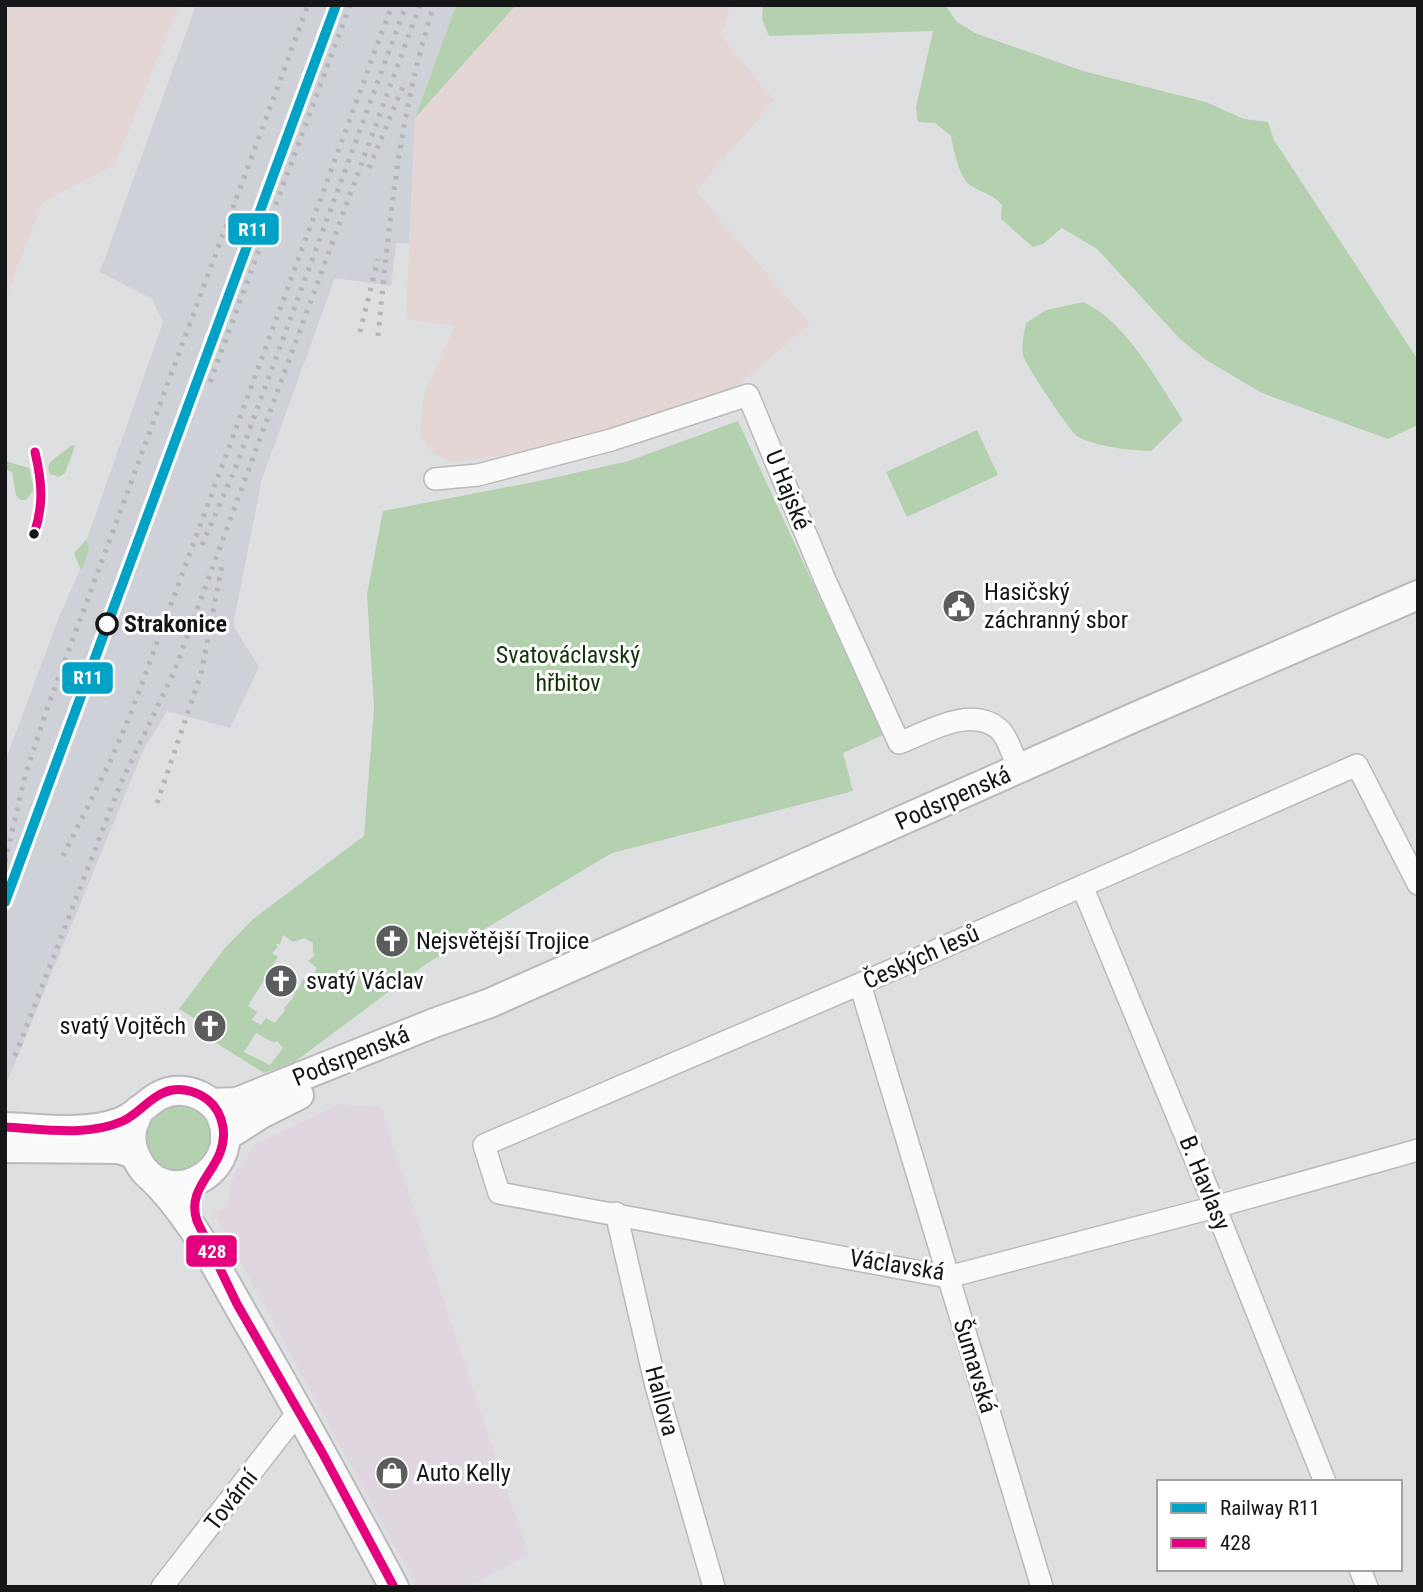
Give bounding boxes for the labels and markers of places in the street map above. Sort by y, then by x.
unlabelled marker [27,527,41,541]
place label: Hasičský záchranný sbor [984,578,1128,634]
public building icon: Hasičský záchranný sbor [940,587,978,625]
place label: Strakonice [124,610,227,638]
marker: Strakonice [96,613,118,635]
church icon: Nejsvětější Trojice [373,922,411,960]
place label: Nejsvětější Trojice [416,927,589,955]
church icon: svatý Václav [262,962,300,1000]
place label: svatý Václav [306,967,424,995]
church icon: svatý Vojtěch [191,1007,229,1045]
place label: svatý Vojtěch [59,1012,186,1040]
shop icon: Auto Kelly [373,1454,411,1492]
place label: Auto Kelly [416,1459,511,1487]

